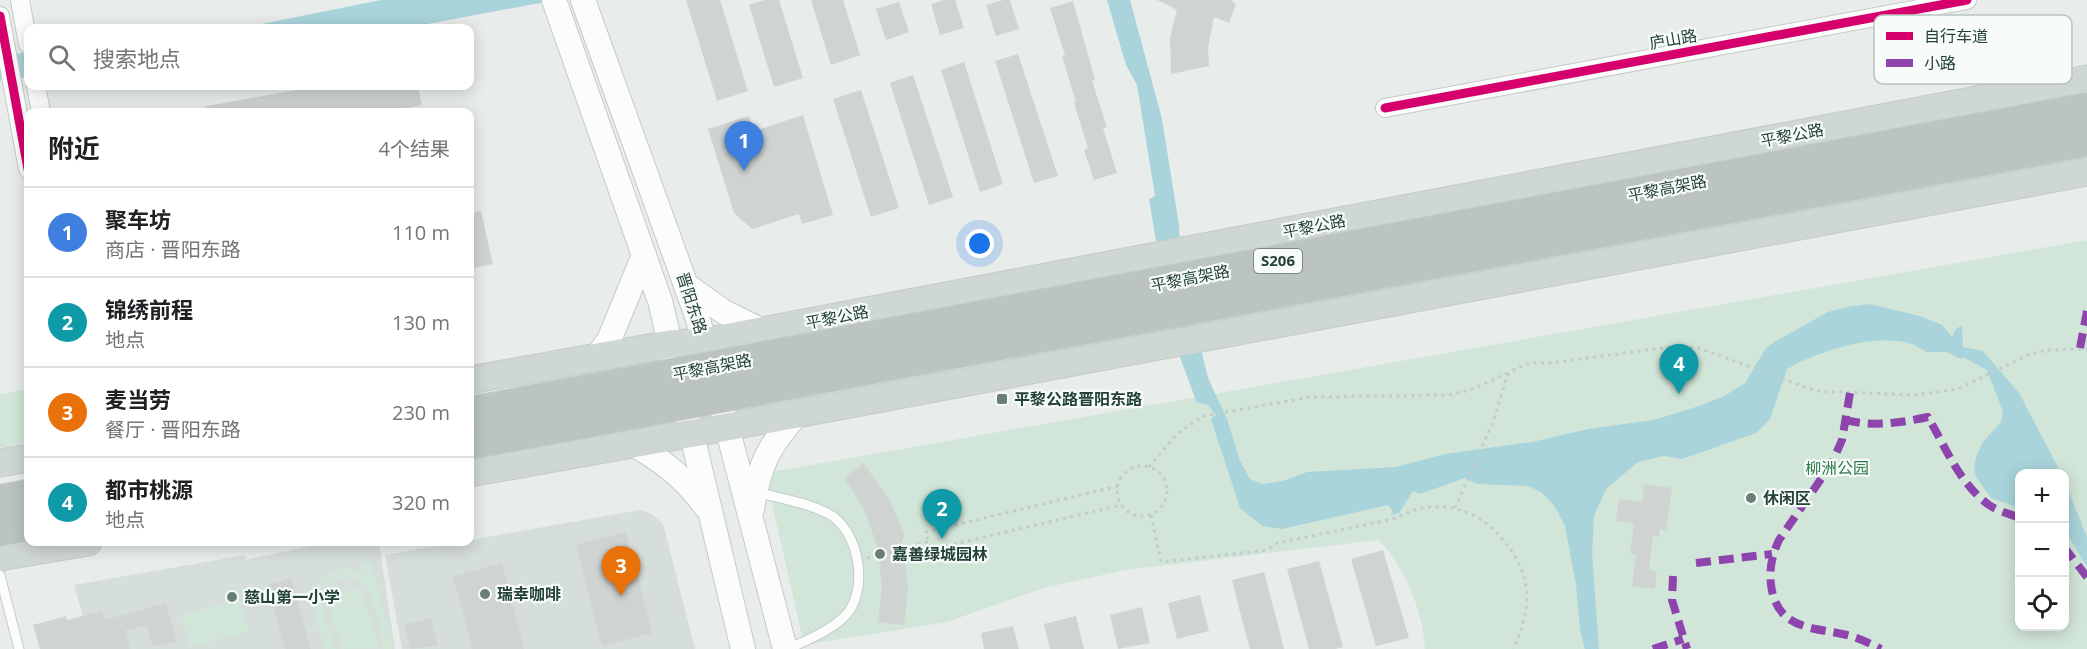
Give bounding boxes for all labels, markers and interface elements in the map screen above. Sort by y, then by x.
legend [1874,15,2072,84]
search box [24,24,474,90]
street label: 庐山路 [1647,24,1699,54]
text: 自行车道 [1924,25,1988,47]
icon: search [45,41,78,74]
text: 搜索地点 [93,43,181,73]
text: 小路 [1924,52,1956,74]
street label: 平黎公路 [1758,118,1826,152]
pin: 1 [724,122,764,171]
text: 附近 [48,130,100,166]
text: 4个结果 [379,135,450,162]
street label: 平黎高架路 [1626,170,1708,206]
text: 聚车坊 [105,204,171,234]
street label: 平黎公路 [1280,209,1348,243]
text: 1 [62,219,73,246]
text: 110 m [392,219,450,246]
your location [965,229,994,258]
text: 商店 · 晋阳东路 [105,236,241,263]
road number: S206 [1254,249,1302,273]
street label: 平黎高架路 [1149,260,1231,296]
street label: 晋阳东路 [672,269,712,337]
text: 锦绣前程 [105,294,193,324]
street label: 平黎公路 [803,300,871,334]
text: 2 [62,309,73,336]
text: 130 m [392,309,450,336]
text: 地点 [105,326,145,353]
pin: 4 [1660,344,1698,394]
street label: 平黎高架路 [671,349,753,385]
text: 麦当劳 [105,384,171,414]
place label: 平黎公路晋阳东路 [1014,388,1142,410]
marker: 平黎公路晋阳东路 [995,392,1009,406]
text: 3 [62,399,73,426]
text: 230 m [392,399,450,426]
text: 餐厅 · 晋阳东路 [105,416,241,443]
park label: 柳洲公园 [1805,457,1869,479]
map controls [2015,469,2069,631]
button: + [2015,469,2069,523]
text: 都市桃源 [105,474,193,504]
place label: 休闲区 [1763,487,1811,509]
text: 4 [62,489,73,516]
text: 320 m [392,489,450,516]
pin: 2 [922,490,962,539]
marker: 休闲区 [1744,491,1758,505]
text: 地点 [105,506,145,533]
button: − [2015,523,2069,577]
place label: 嘉善绿城园林 [892,543,988,565]
pin: 3 [602,546,640,596]
marker: 嘉善绿城园林 [873,547,887,561]
button: locate [2015,577,2069,631]
place label: 瑞幸咖啡 [497,583,561,605]
place label: 慈山第一小学 [244,586,340,608]
marker: 瑞幸咖啡 [478,587,492,601]
marker: 慈山第一小学 [225,590,239,604]

